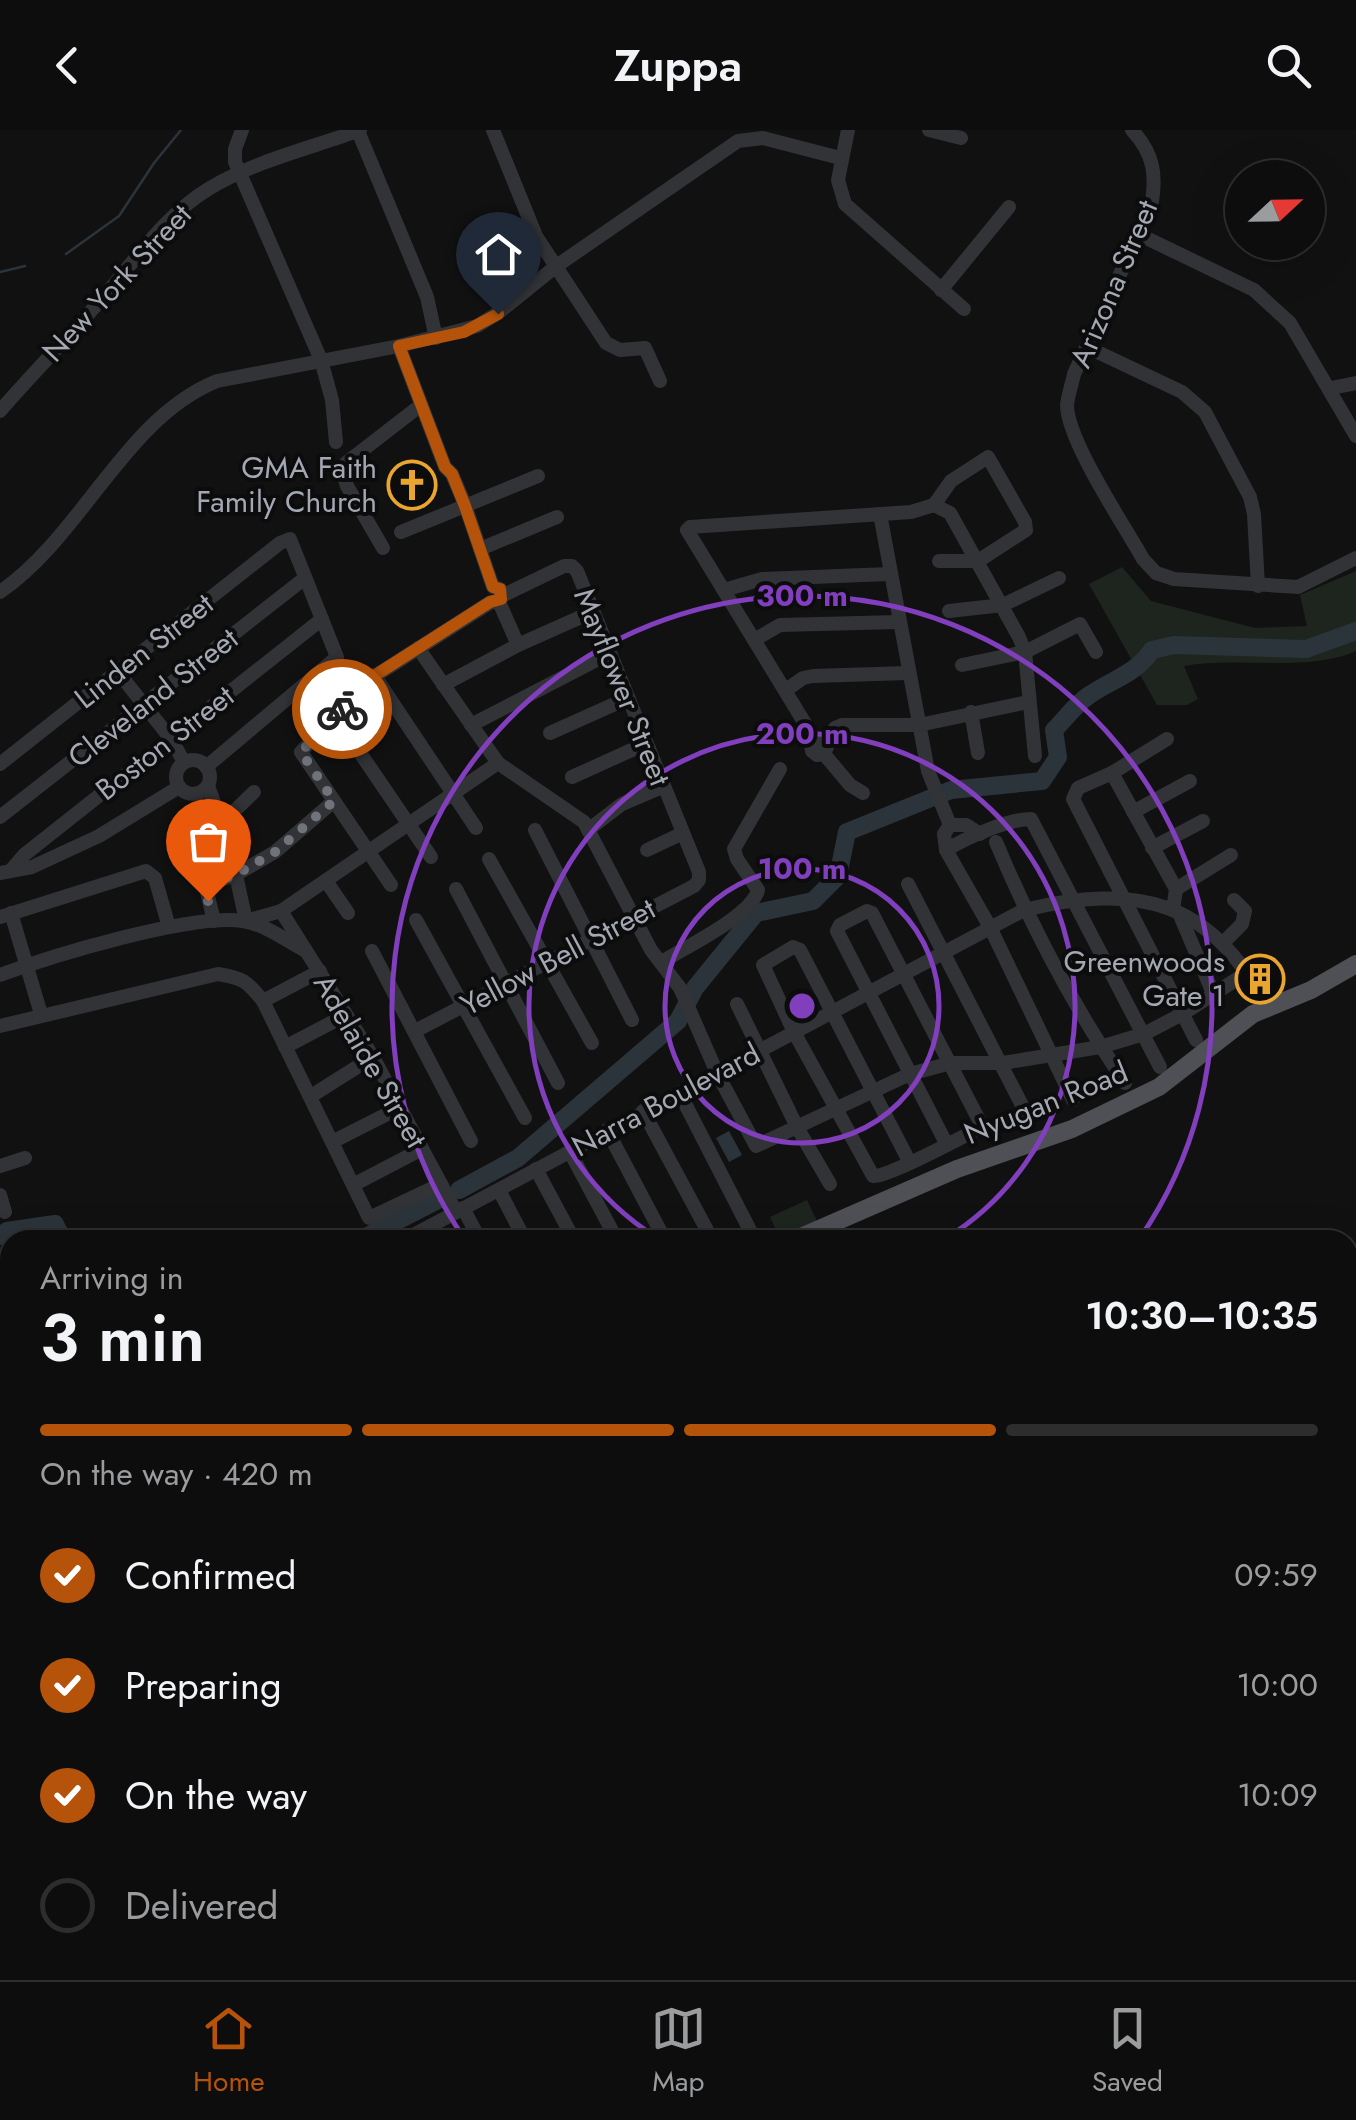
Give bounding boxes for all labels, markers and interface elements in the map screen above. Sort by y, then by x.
text: Zuppa [614,33,742,98]
icon: back [40,38,95,93]
icon: search [1261,38,1316,93]
north arrow [1225,160,1325,260]
map controls [1225,160,1325,260]
street label: Arizona Street [1059,193,1168,374]
street label: New York Street [32,194,202,371]
pin [456,212,541,315]
icon: home [471,227,526,282]
place label: GMA Faith Family Church [196,446,377,523]
church icon: GMA Faith Family Church [386,459,438,511]
text: 300 m [756,574,848,617]
street label: Linden Street [65,582,223,719]
street label: Mayflower Street [563,582,682,793]
street label: Cleveland Street [59,617,247,778]
courier [292,659,392,759]
street label: Boston Street [86,674,244,810]
icon: bike [315,682,370,737]
text: 200 m [756,712,849,755]
pin [166,799,251,902]
icon: bag [181,814,236,869]
text: 100 m [758,847,846,890]
street label: Yellow Bell Street [453,887,663,1026]
place label: Greenwoods Gate 1 [1064,940,1225,1017]
building icon: Greenwoods Gate 1 [1234,953,1286,1005]
street label: Adelaide Street [303,966,438,1156]
centre of rings [784,988,820,1024]
street label: Narra Boulevard [564,1032,767,1167]
street label: Nyugan Road [957,1050,1134,1155]
text: Arriving in [40,1255,184,1301]
text: 10:30–10:35 [1085,1288,1318,1343]
text: 3 min [40,1291,205,1385]
text: On the way · 420 m [40,1451,313,1497]
icon: check [40,1548,95,1603]
text: Confirmed [125,1548,296,1603]
text: 09:59 [1234,1552,1318,1598]
icon: check [40,1658,95,1713]
text: Preparing [125,1658,282,1713]
text: 10:00 [1236,1662,1318,1708]
icon: check [40,1768,95,1823]
text: On the way [125,1768,307,1823]
text: 10:09 [1237,1772,1318,1818]
text: Delivered [125,1878,278,1933]
tab: Home [193,2001,265,2102]
tab: Map [651,2001,706,2102]
tab: Saved [1092,2001,1163,2102]

